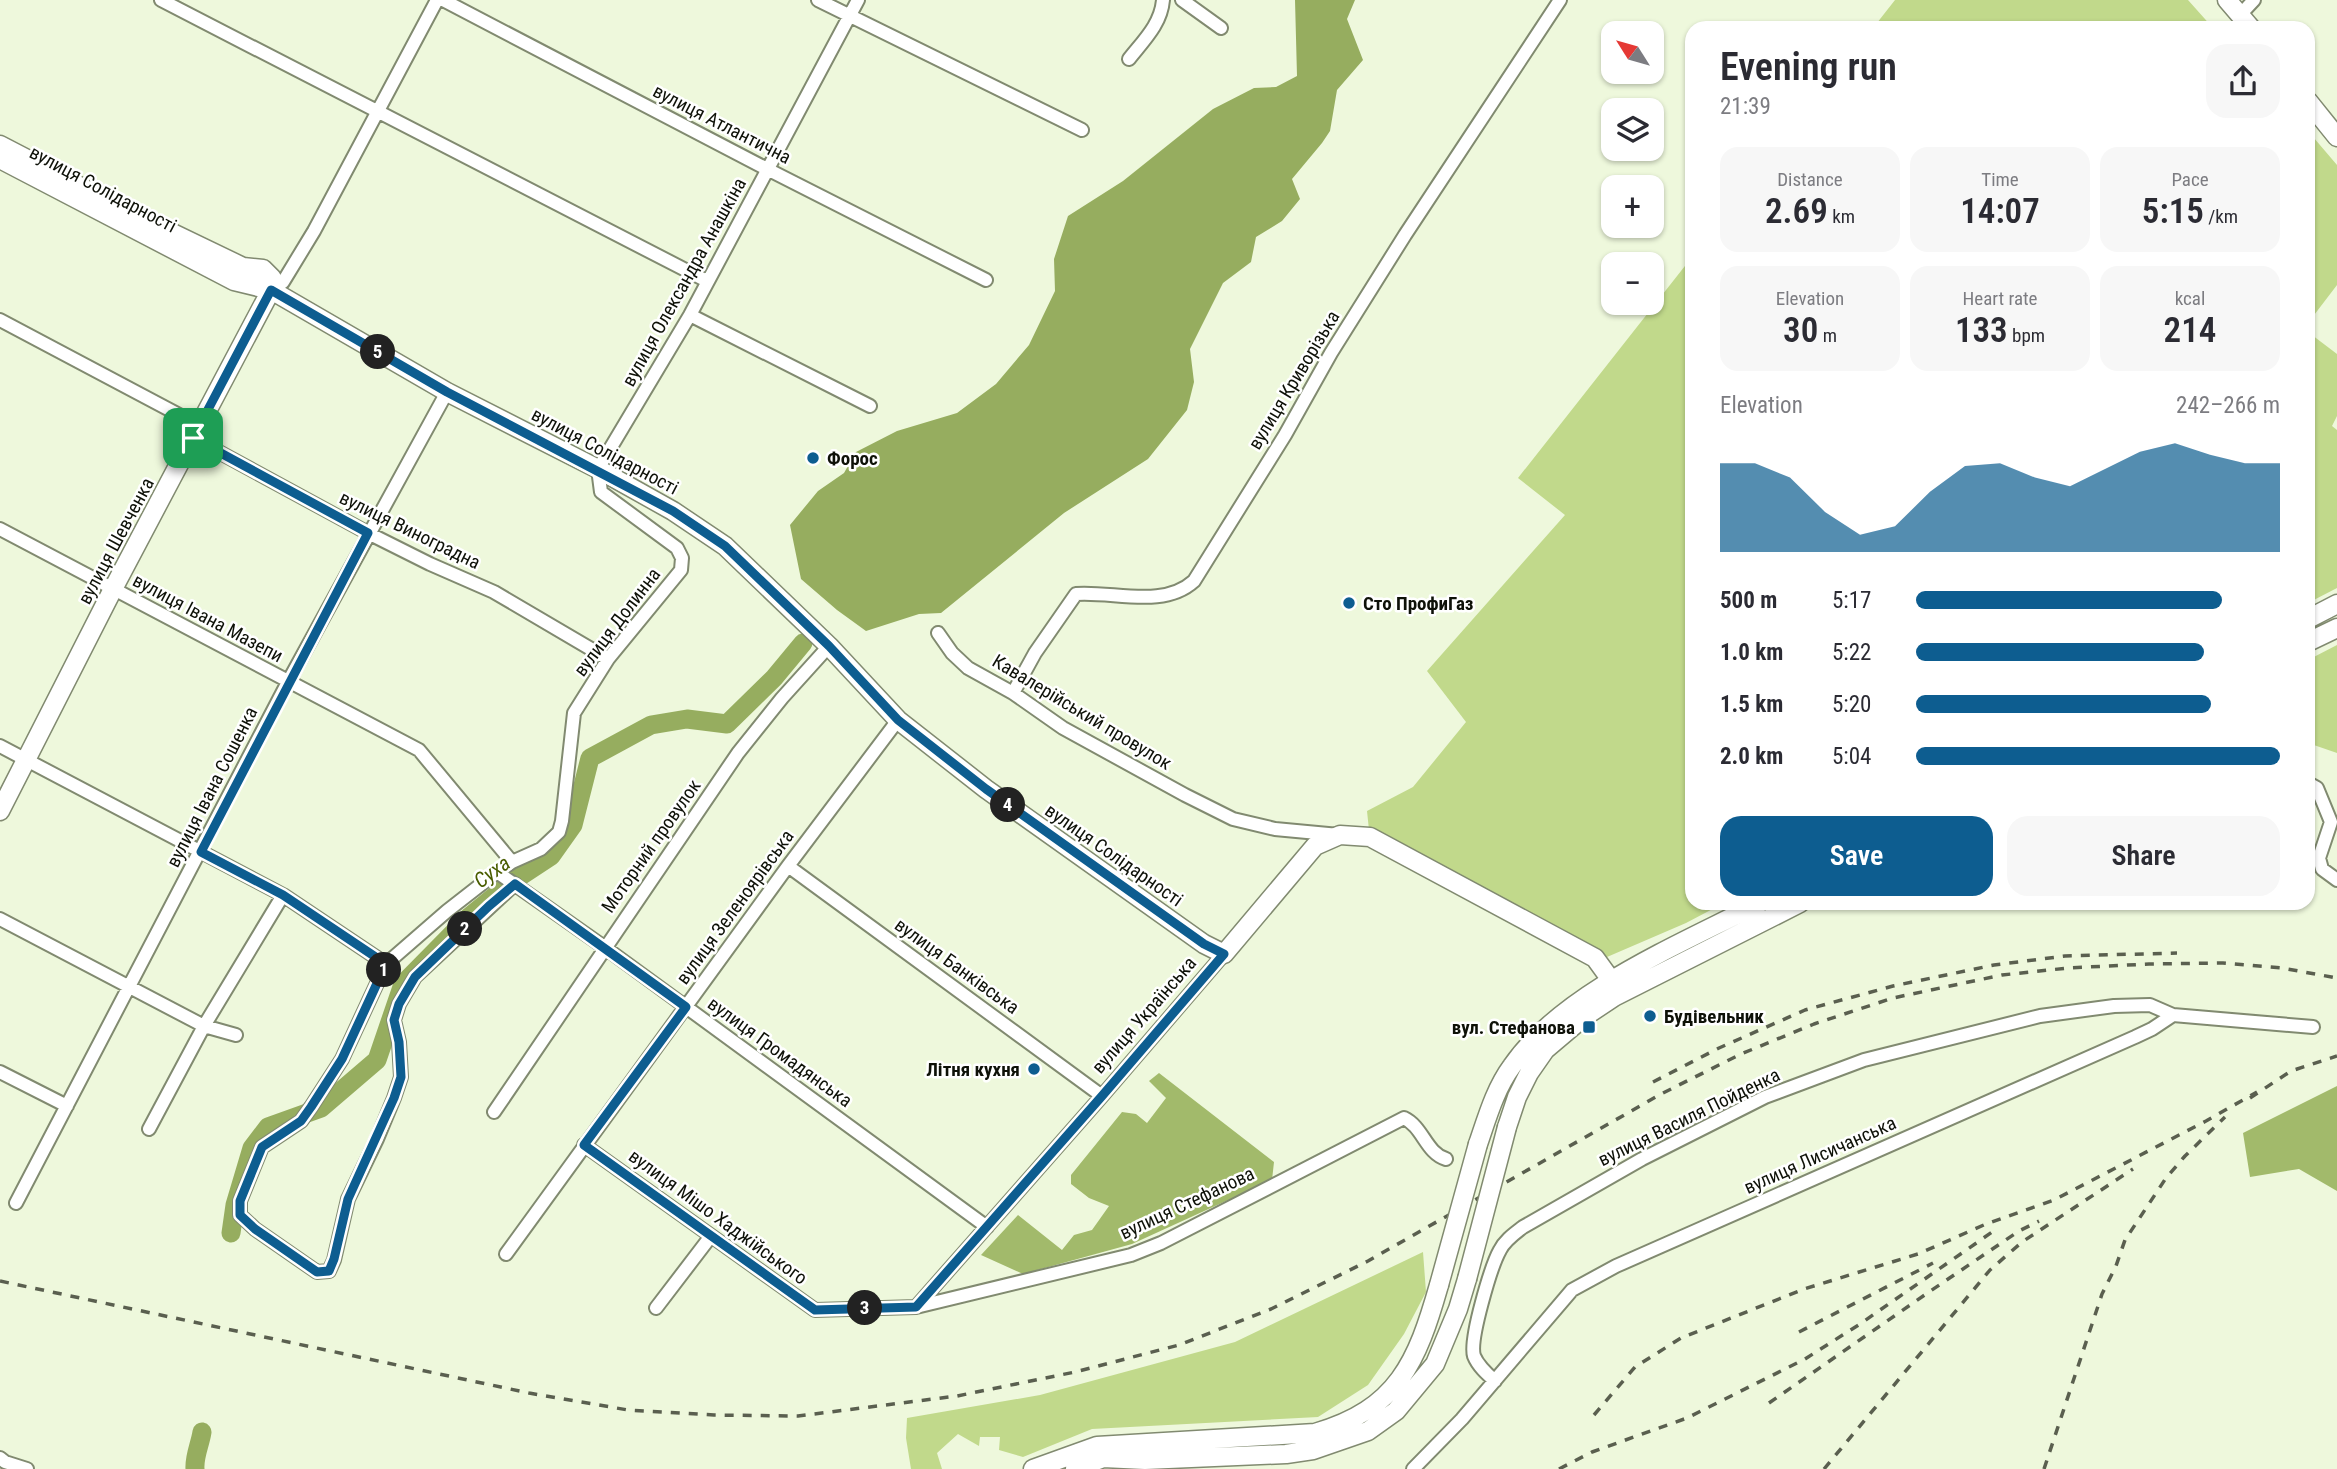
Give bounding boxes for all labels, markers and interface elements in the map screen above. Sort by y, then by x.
north arrow [1601,21,1664,84]
map controls [1601,21,1664,315]
button: share [2206,44,2280,118]
text: Evening run [1720,45,1897,89]
street label: вулиця Атлантична [649,79,795,169]
text: 21:39 [1720,93,1771,120]
button: layers [1601,98,1664,161]
street label: вулиця Солідарності [26,141,180,237]
text: Distance [1777,168,1843,191]
text: Time [1981,168,2019,191]
text: Pace [2171,168,2209,191]
street label: вулиця Олександра Анашкіна [617,174,751,390]
button: + [1601,175,1664,238]
text: 2.69 [1765,191,1828,232]
text: 14:07 [1960,191,2040,232]
text: 5:15 [2142,191,2204,232]
text: km [1828,205,1855,228]
text: /km [2204,205,2238,228]
button: − [1601,252,1664,315]
text: Elevation [1776,287,1844,310]
text: Heart rate [1962,287,2038,310]
text: kcal [2175,287,2205,310]
street label: вулиця Криворізька [1243,306,1345,454]
text: 30 [1783,310,1818,351]
text: 133 [1955,310,2008,351]
text: 214 [2164,310,2216,351]
text: m [1818,324,1837,347]
text: bpm [2008,324,2045,347]
pin: 5 [360,334,396,370]
text: 5 [373,340,382,363]
text: Elevation [1720,392,1803,419]
text: 242–266 m [2176,392,2280,419]
street label: вулиця Солідарності [528,403,682,499]
pin [163,408,223,468]
icon: arrive [174,419,212,457]
place label: Форос [827,447,878,470]
marker: Форос [805,450,821,466]
street label: вулиця Шевченка [73,474,159,608]
street label: вулиця Виноградна [336,486,484,574]
street label: вулиця Долинна [569,563,665,681]
street label: вулиця Івана Мазепи [129,569,287,667]
text: 500 m [1720,587,1777,614]
text: 5:17 [1832,587,1871,614]
place label: Сто ПрофиГаз [1363,592,1473,615]
marker: Сто ПрофиГаз [1341,595,1357,611]
text: 1.0 km [1720,639,1783,666]
text: 5:22 [1832,639,1871,666]
street label: Кавалерійський провулок [988,649,1176,775]
text: 1.5 km [1720,691,1783,718]
text: 5:20 [1832,691,1871,718]
street label: вулиця Івана Сошенка [162,703,262,871]
text: 2.0 km [1720,743,1783,770]
text: 5:04 [1832,743,1871,770]
street label: Моторний провулок [596,775,706,917]
pin: 4 [990,788,1026,822]
text: 4 [1003,793,1012,816]
street label: вулиця Солідарності [1041,799,1187,911]
button: Save [1720,816,1993,896]
button: Share [2007,816,2280,896]
street label: вулиця Зеленоярівська [671,825,799,989]
water label: Суха [469,851,515,893]
pin: 2 [448,912,482,946]
street label: вулиця Банківська [890,913,1024,1019]
text: 2 [460,917,469,940]
street label: вулиця Українська [1087,952,1201,1078]
pin: 1 [366,953,402,988]
text: 1 [379,958,388,981]
street label: вулиця Громадянська [703,992,857,1112]
place label: Будівельник [1664,1005,1764,1028]
marker: Будівельник [1642,1008,1658,1024]
place label: вул. Стефанова [1452,1016,1575,1039]
marker: вул. Стефанова [1581,1019,1597,1035]
place label: Літня кухня [926,1058,1020,1081]
marker: Літня кухня [1026,1061,1042,1077]
street label: вулиця Василя Пойденка [1594,1063,1784,1171]
street label: вулиця Лисичанська [1741,1111,1899,1199]
street label: вулиця Мішо Хаджійського [624,1144,812,1290]
street label: вулиця Стефанова [1116,1162,1258,1244]
pin: 3 [848,1290,882,1326]
text: 3 [860,1296,869,1319]

